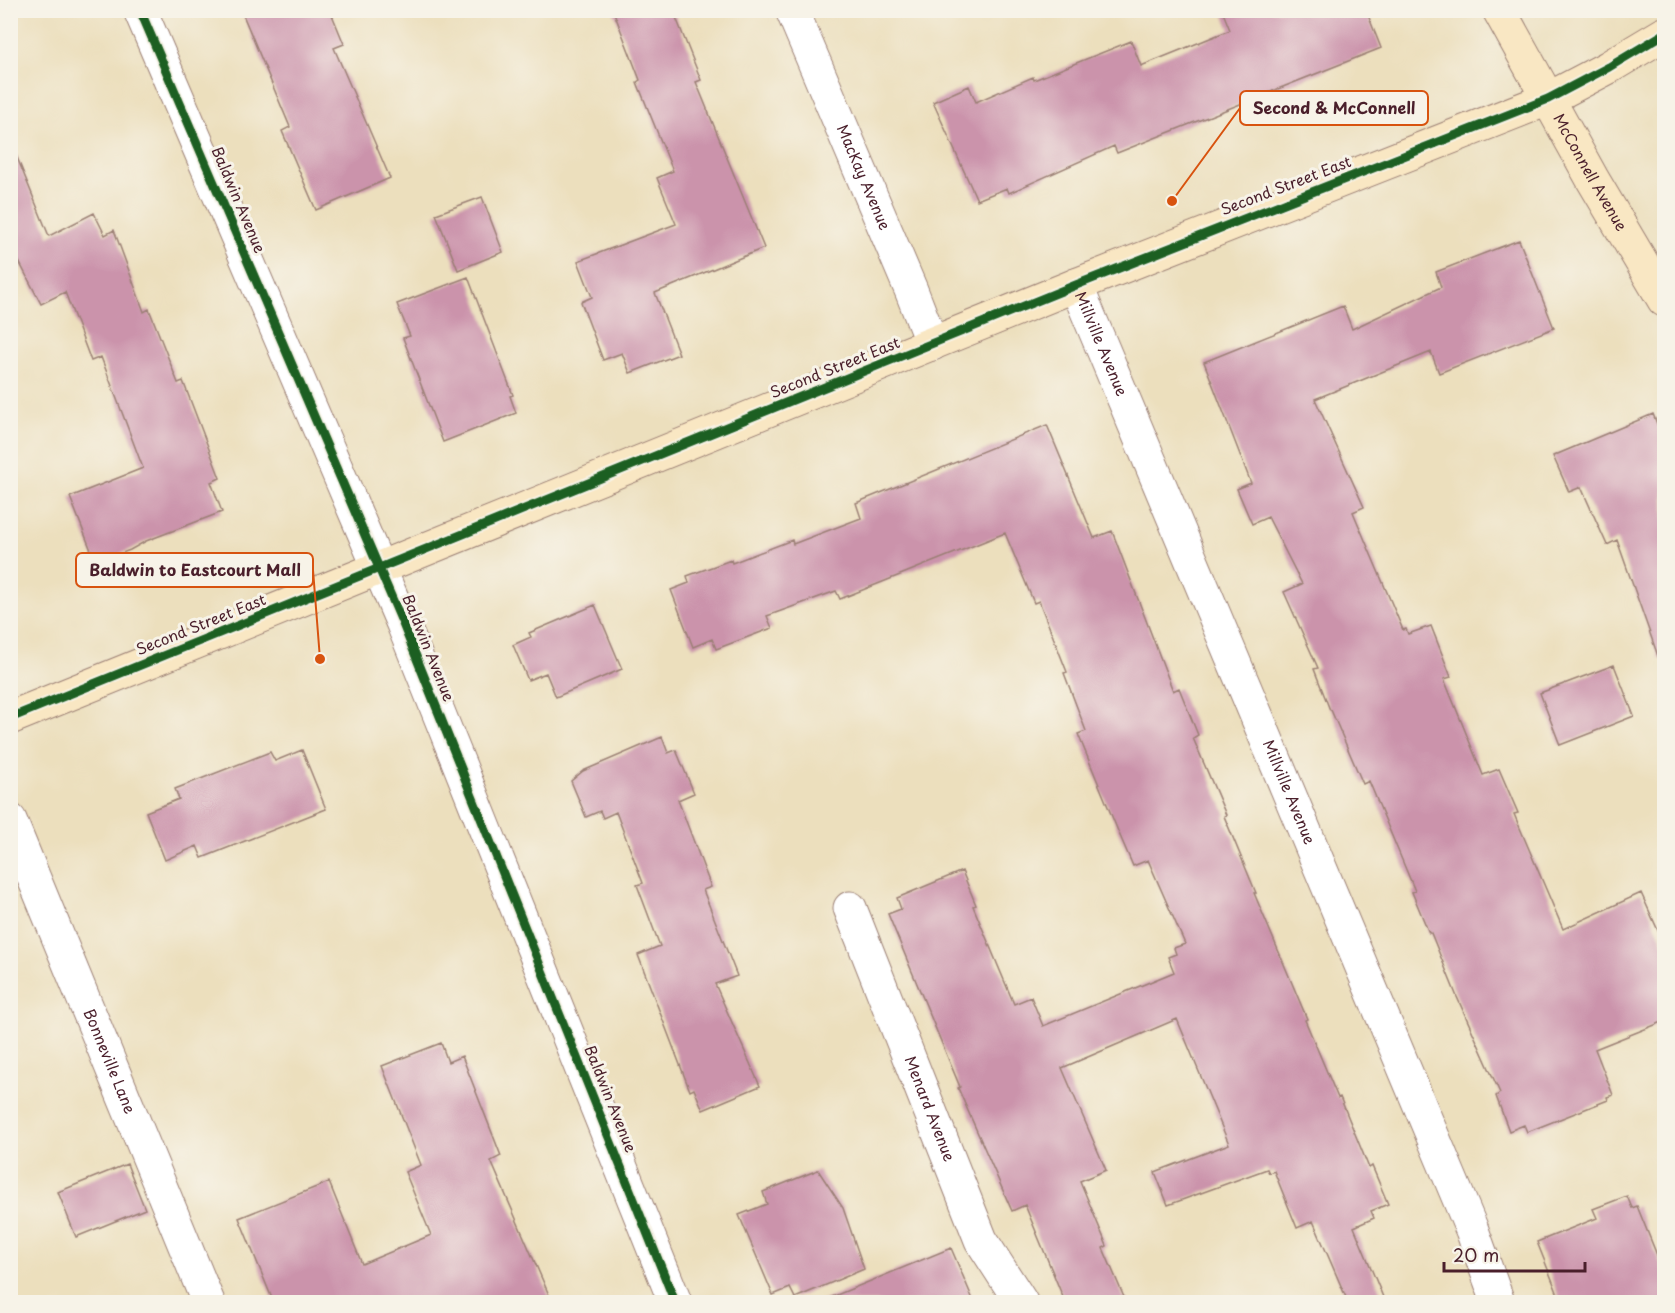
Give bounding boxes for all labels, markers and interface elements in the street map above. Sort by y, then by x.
callout: Second & McConnell [1240,91,1428,125]
text: Second & McConnell [1253,95,1415,119]
street label: McConnell Avenue [1548,109,1634,235]
street label: MacKay Avenue [832,121,897,233]
street label: Baldwin Avenue [207,143,272,256]
street label: Second Street East [1217,149,1354,220]
street label: Millville Avenue [1070,288,1134,399]
street label: Second Street East [766,330,903,403]
callout: Baldwin to Eastcourt Mall [76,553,313,587]
text: Baldwin to Eastcourt Mall [89,557,301,581]
street label: Second Street East [132,587,269,660]
street label: Baldwin Avenue [397,590,461,704]
street label: Millville Avenue [1258,736,1322,848]
street label: Bonneville Lane [79,1005,142,1117]
street label: Baldwin Avenue [579,1041,643,1155]
street label: Menard Avenue [900,1052,962,1164]
scale bar [1444,1235,1585,1273]
text: 20 m [1453,1241,1499,1268]

